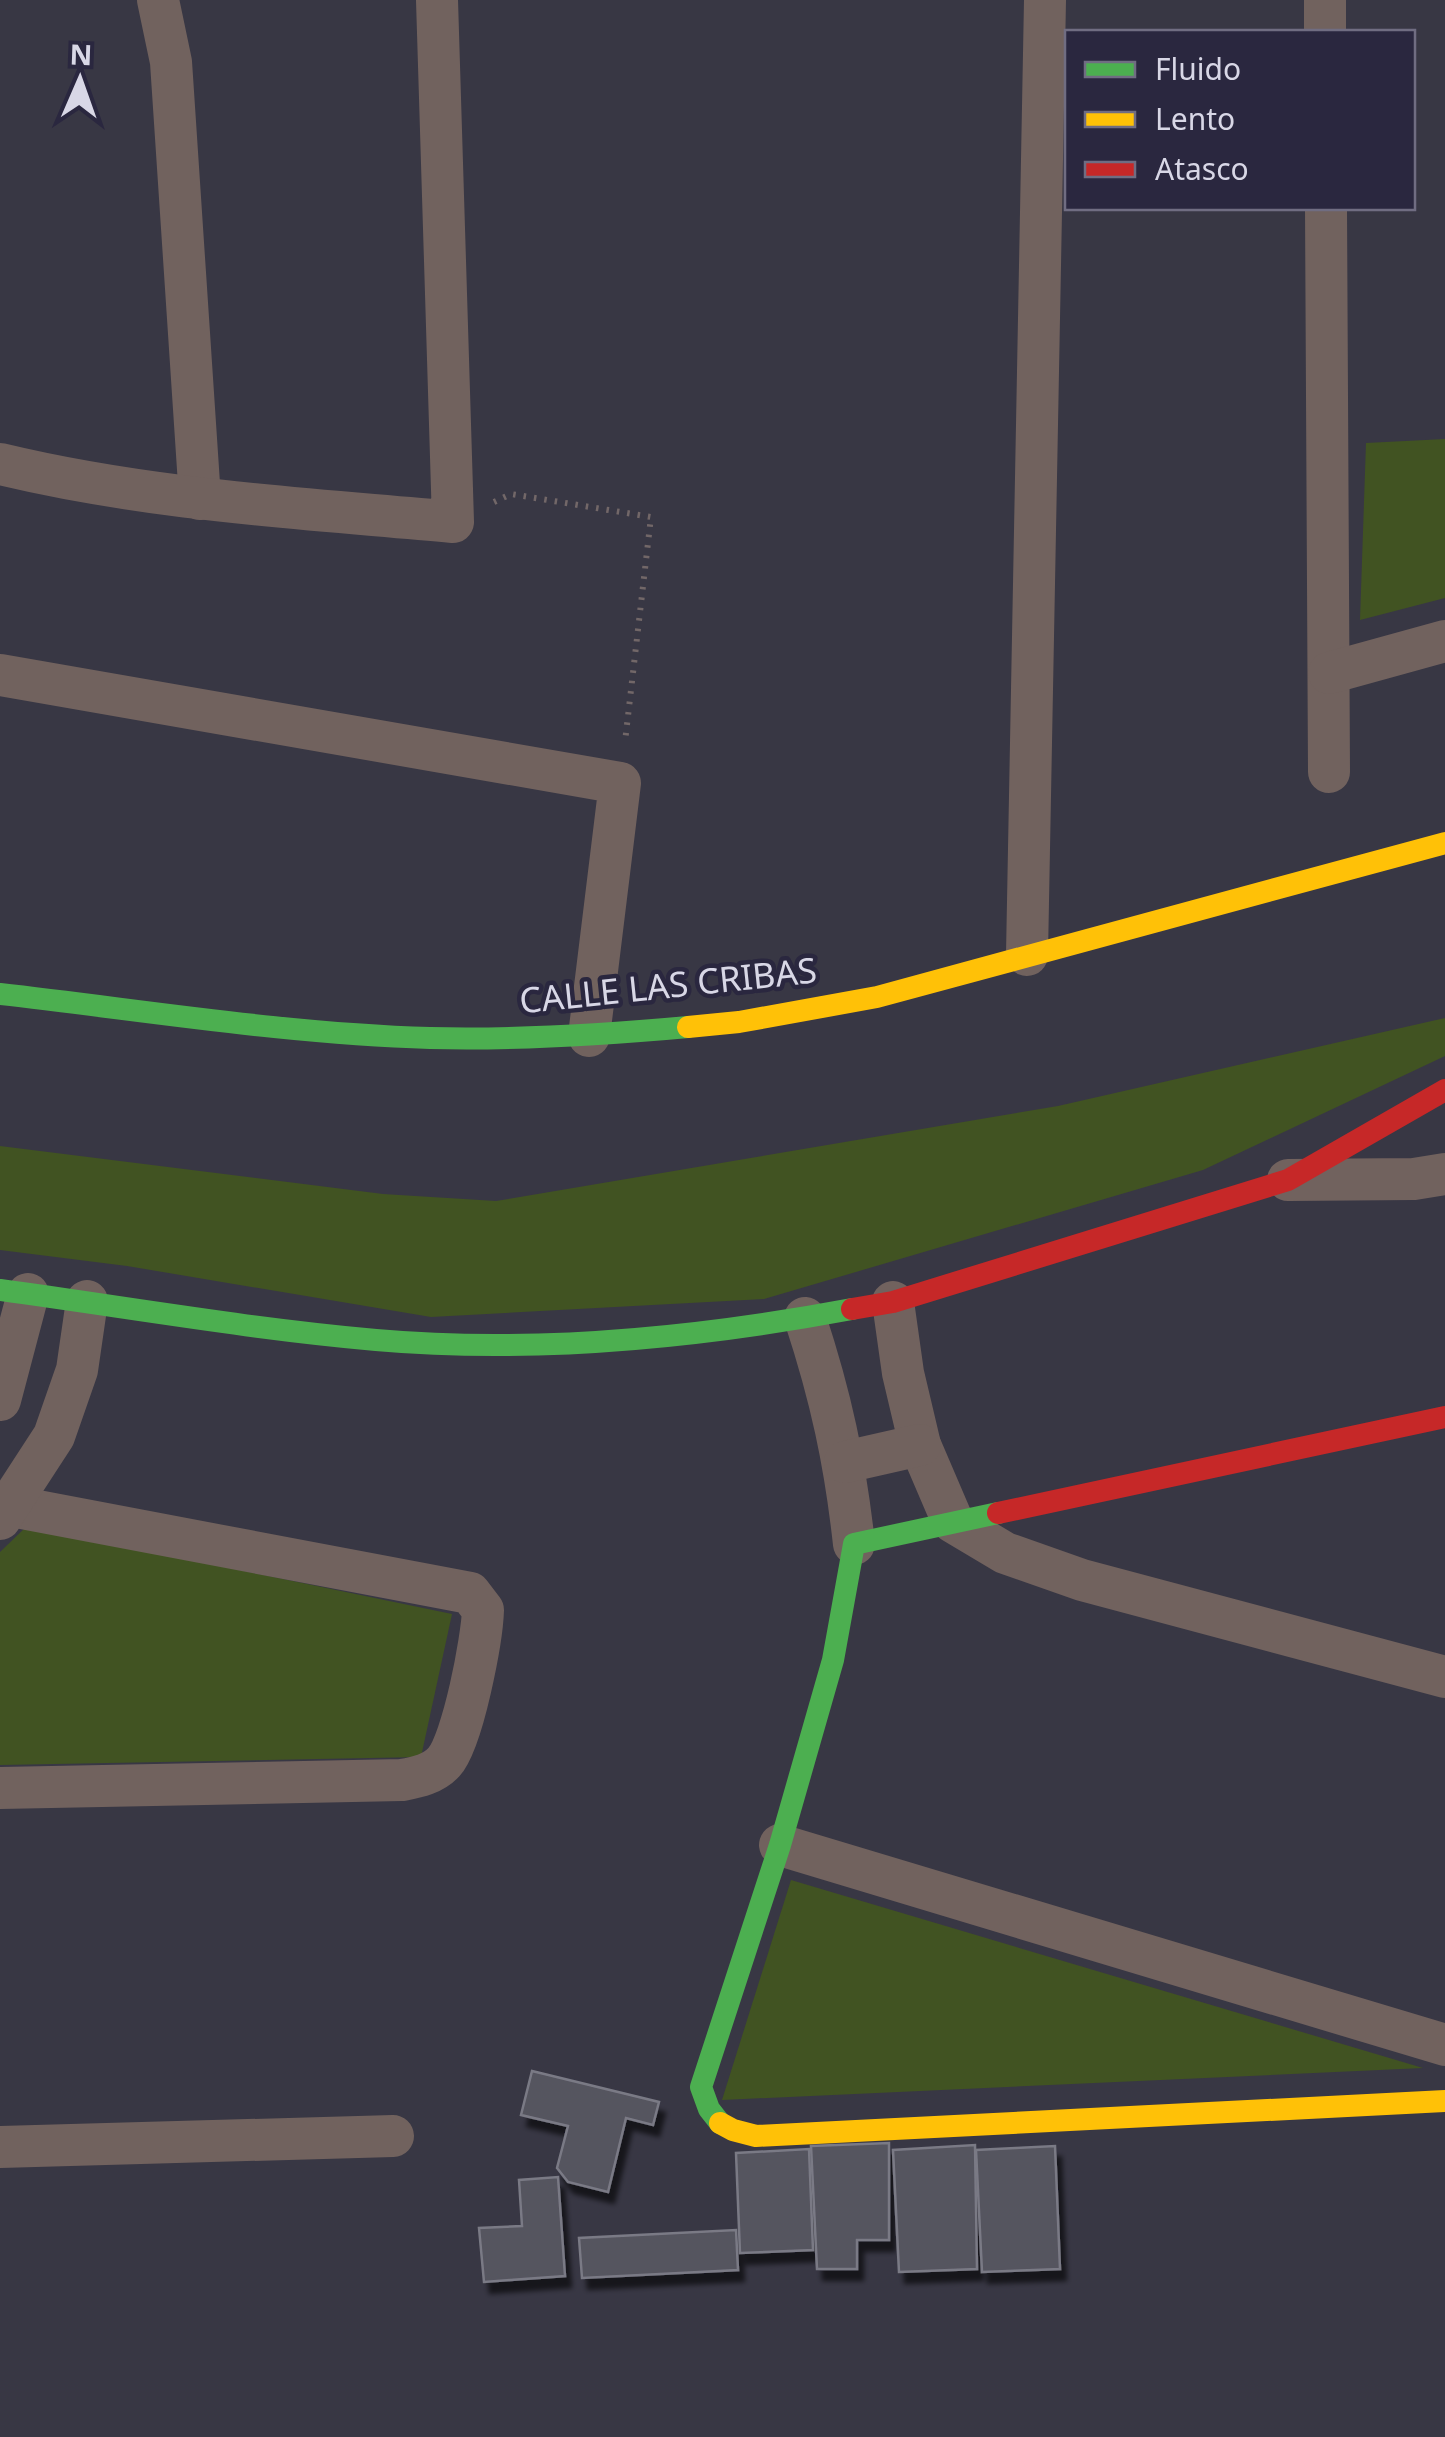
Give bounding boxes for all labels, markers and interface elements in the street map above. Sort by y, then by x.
north arrow [30,30,130,130]
legend [1065,30,1415,210]
text: N [69,35,93,73]
text: Fluido [1155,48,1241,89]
text: Lento [1155,98,1235,139]
text: Atasco [1155,148,1249,189]
street label: CALLE LAS CRIBAS [517,946,819,1023]

